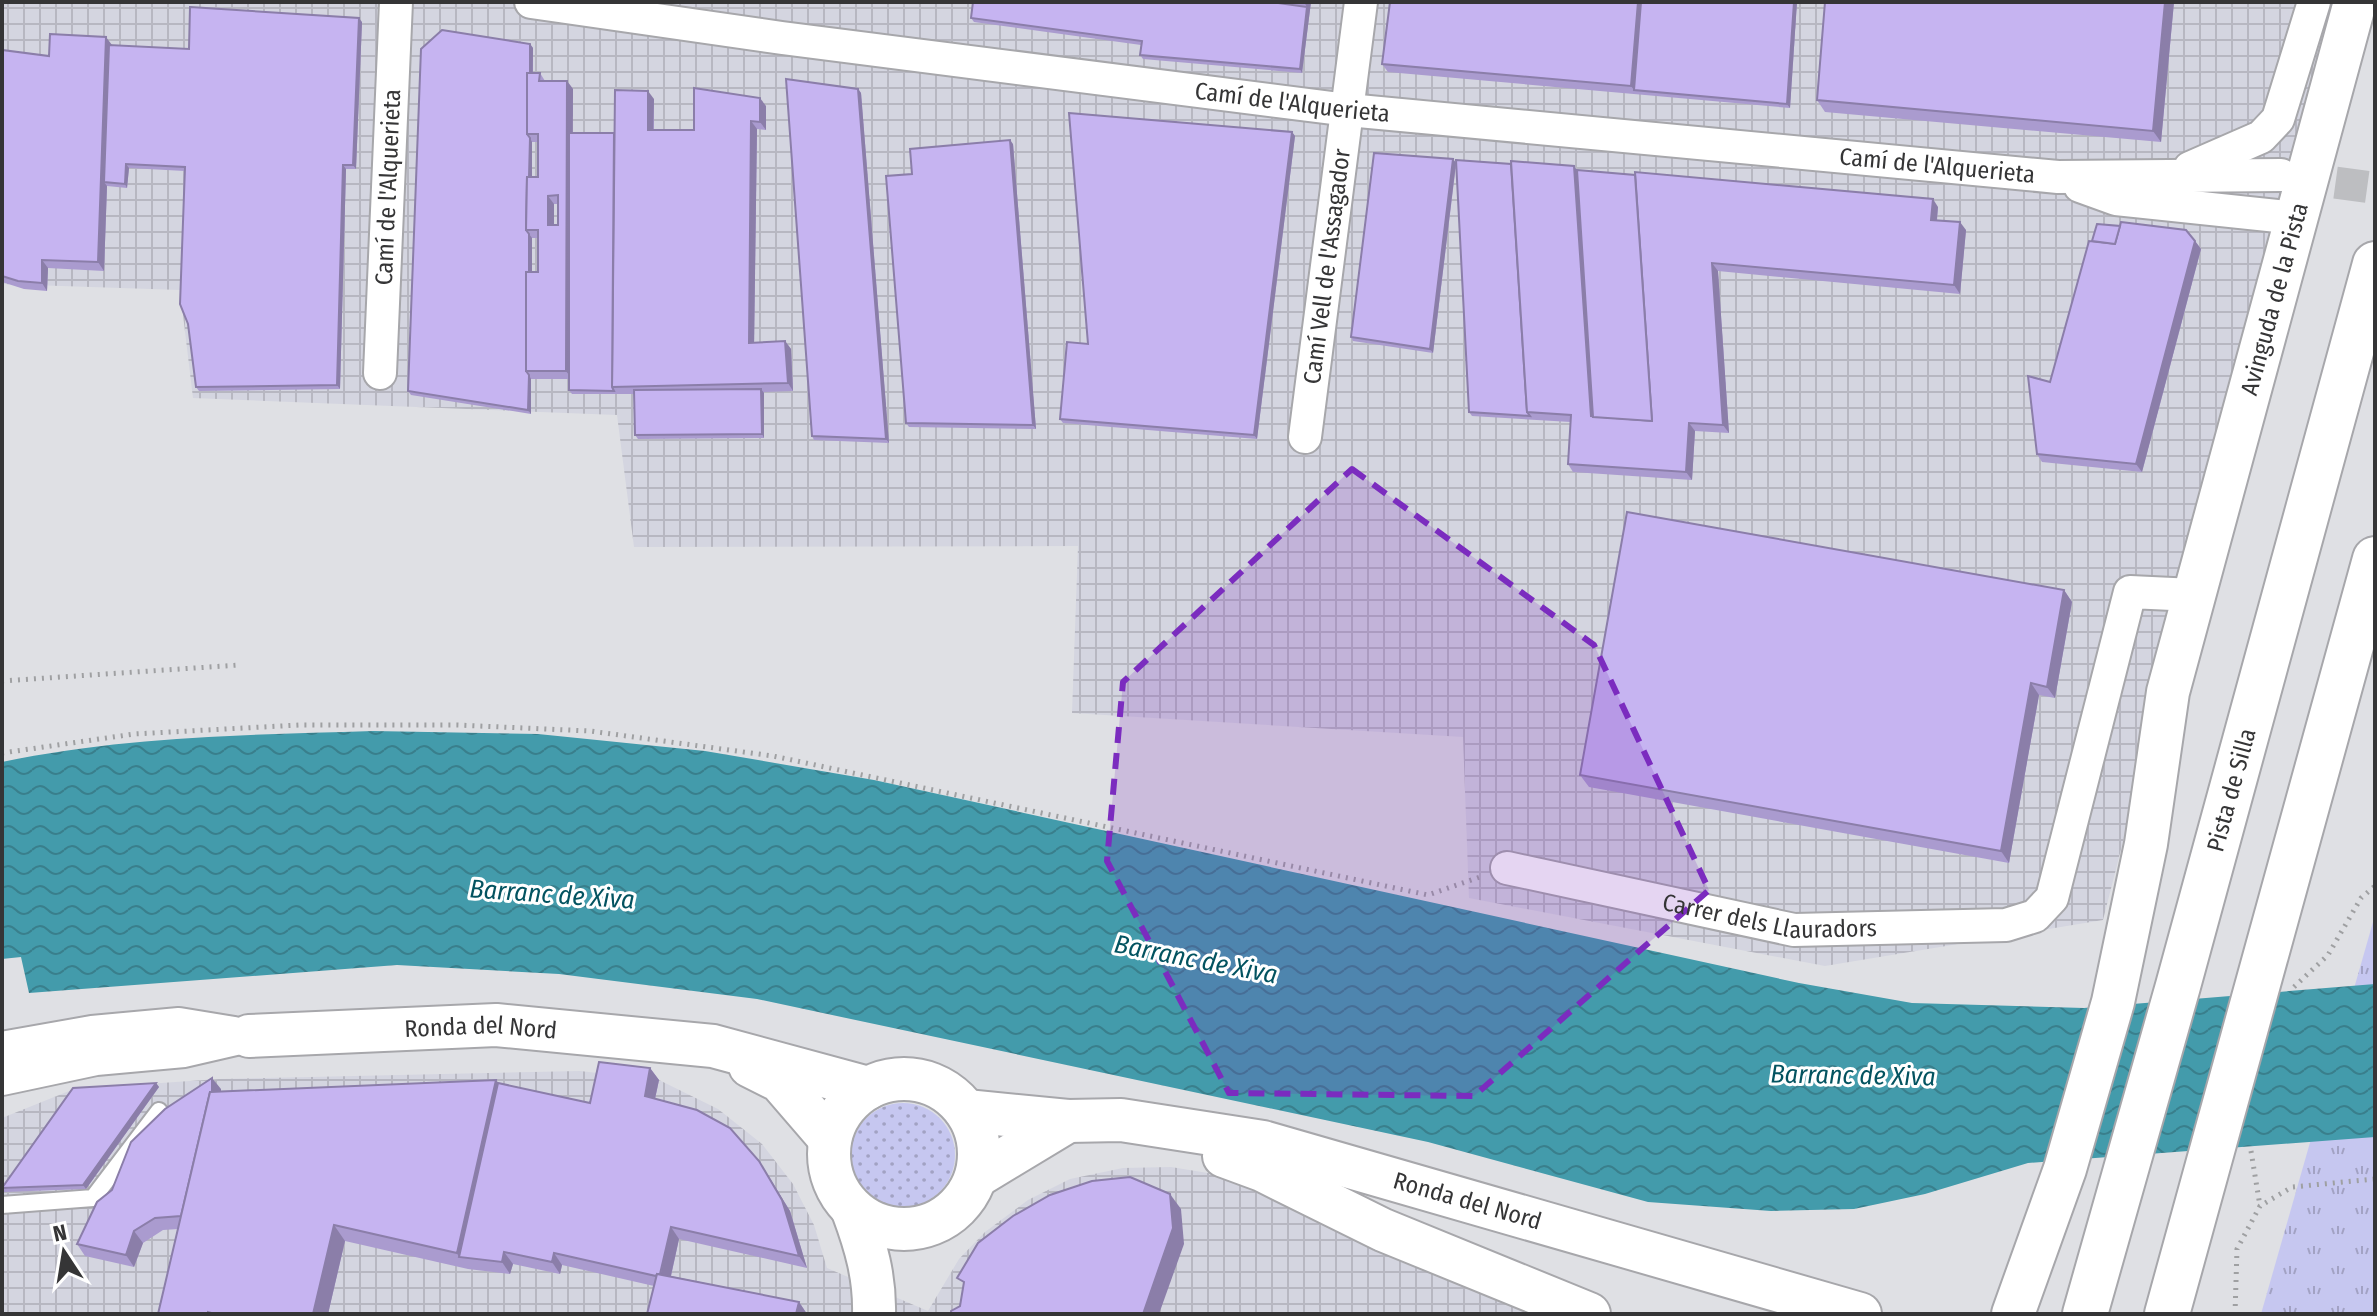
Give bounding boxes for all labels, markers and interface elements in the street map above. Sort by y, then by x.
street label: Camí de l'Alquerieta [1193,77,1391,128]
street label: Camí de l'Alquerieta [370,89,406,286]
street label: Camí de l'Alquerieta [1838,142,2036,189]
street label: Camí Vell de l'Assagador [1298,147,1356,386]
street label: Avinguda de la Pista [2235,200,2314,398]
street label: Pista de Silla [2201,725,2262,855]
water label: Barranc de Xiva [468,873,636,916]
street label: Carrer dels Llauradors [1660,888,1877,944]
water label: Barranc de Xiva [1112,928,1280,990]
street label: Ronda del Nord [404,1011,558,1045]
water label: Barranc de Xiva [1770,1059,1936,1092]
street label: Ronda del Nord [1390,1166,1545,1236]
north arrow [24,1212,104,1292]
text: N [51,1218,69,1248]

